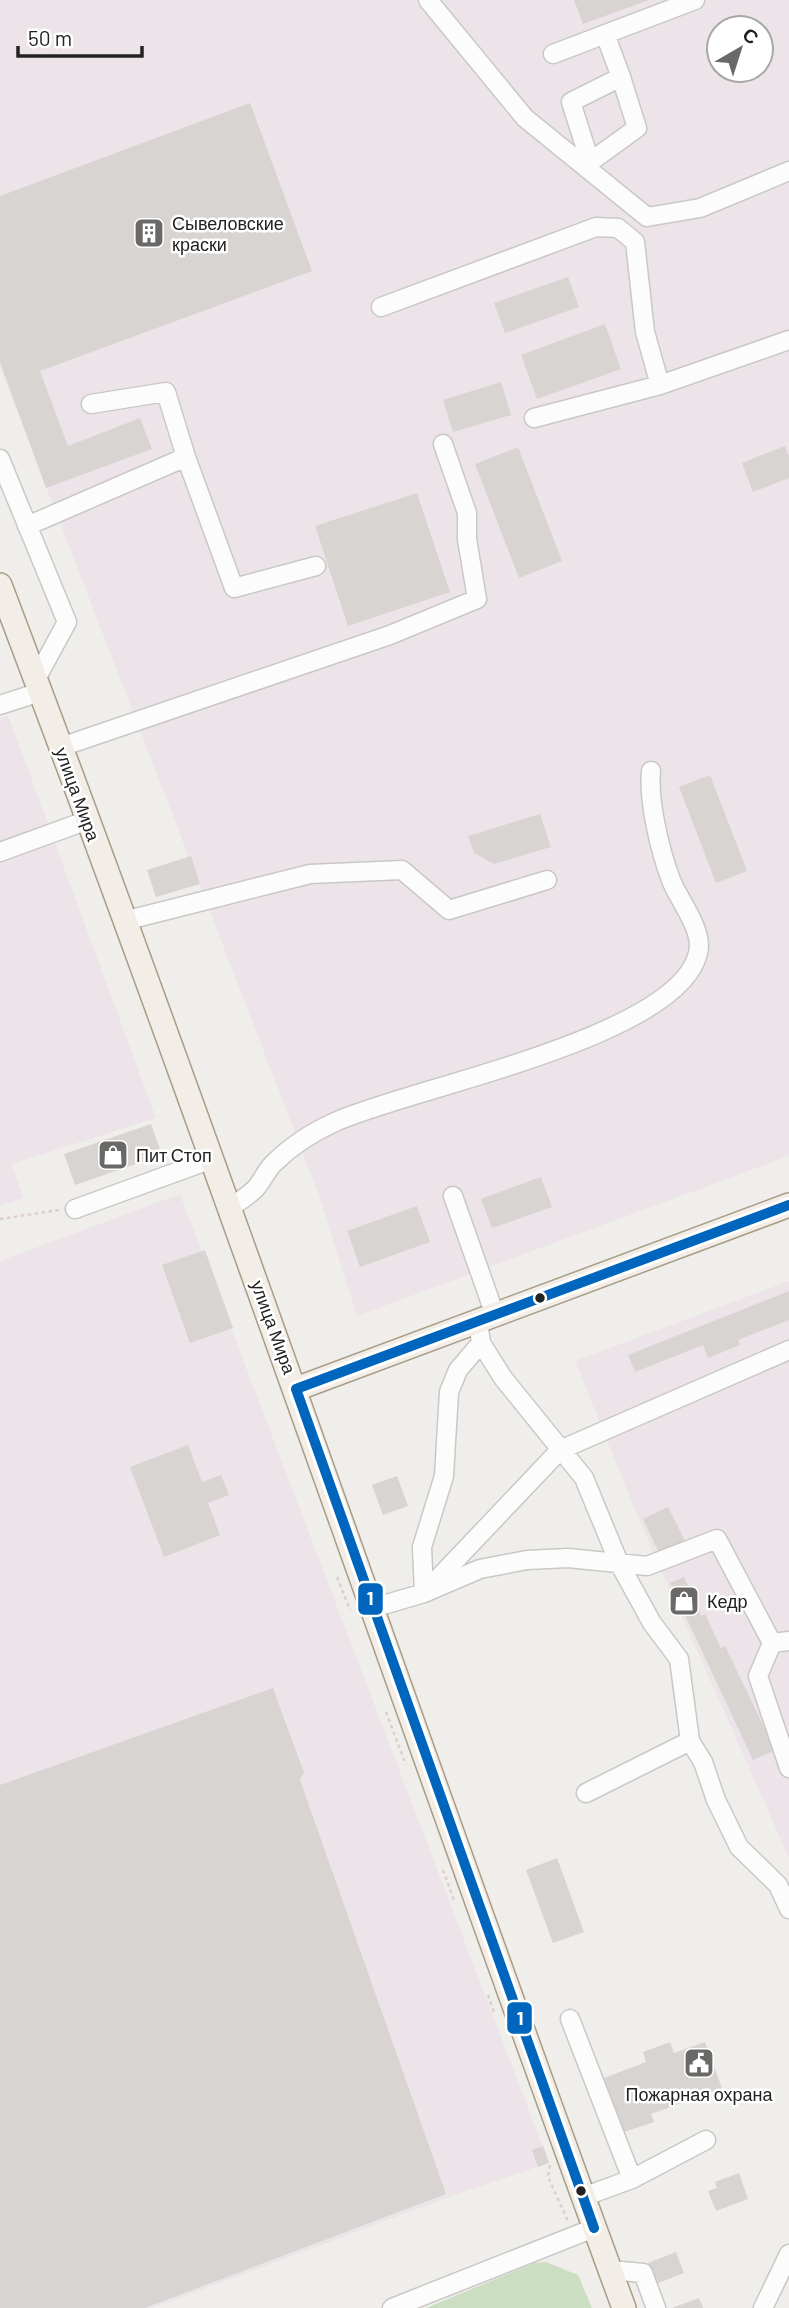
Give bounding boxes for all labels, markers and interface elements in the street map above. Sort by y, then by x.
scale bar [18,14,142,58]
north arrow [705,14,775,84]
text: С [738,22,764,49]
text: 50 m [28,25,72,50]
place label: Сывеловские краски [172,212,284,255]
building icon: Сывеловские краски [132,216,166,250]
street label: улица Мира [51,744,105,845]
shop icon: Пит Стоп [96,1138,130,1172]
place label: Пит Стоп [136,1144,212,1166]
street label: улица Мира [247,1277,301,1378]
unlabelled marker [533,1291,547,1305]
line badge: 1 [357,1582,384,1616]
shop icon: Кедр [667,1584,701,1618]
text: 1 [367,1586,373,1609]
place label: Кедр [707,1590,748,1612]
line badge: 1 [506,2001,533,2035]
text: 1 [517,2006,523,2029]
public building icon: Пожарная охрана [682,2046,716,2080]
place label: Пожарная охрана [626,2083,773,2105]
unlabelled marker [574,2184,588,2198]

